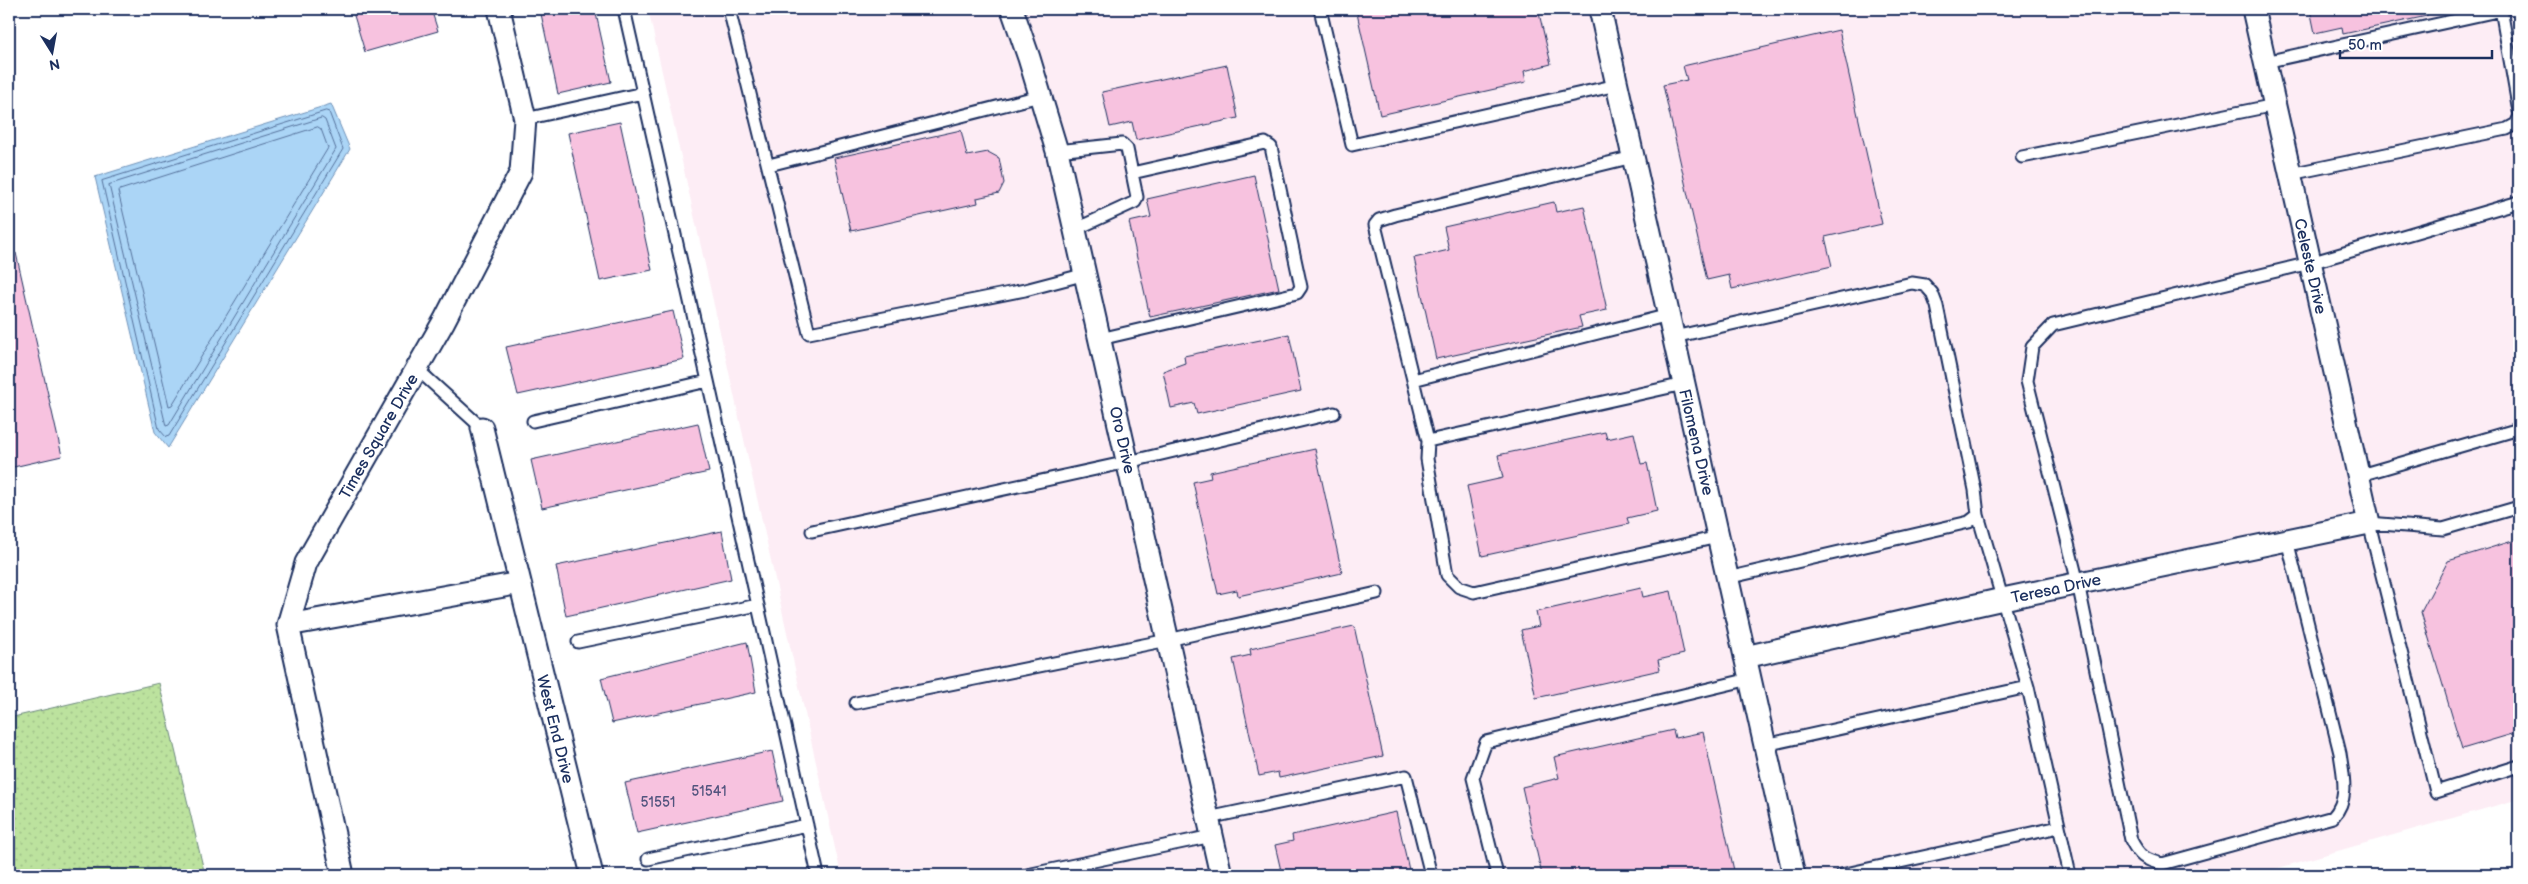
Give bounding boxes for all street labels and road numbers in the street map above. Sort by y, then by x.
street label: Celeste Drive [2289,217,2330,317]
street label: Times Square Drive [336,370,423,503]
street label: Filomena Drive [1674,387,1717,498]
street label: Oro Drive [1105,405,1139,476]
street label: Teresa Drive [2010,571,2103,608]
street label: West End Drive [532,673,577,786]

